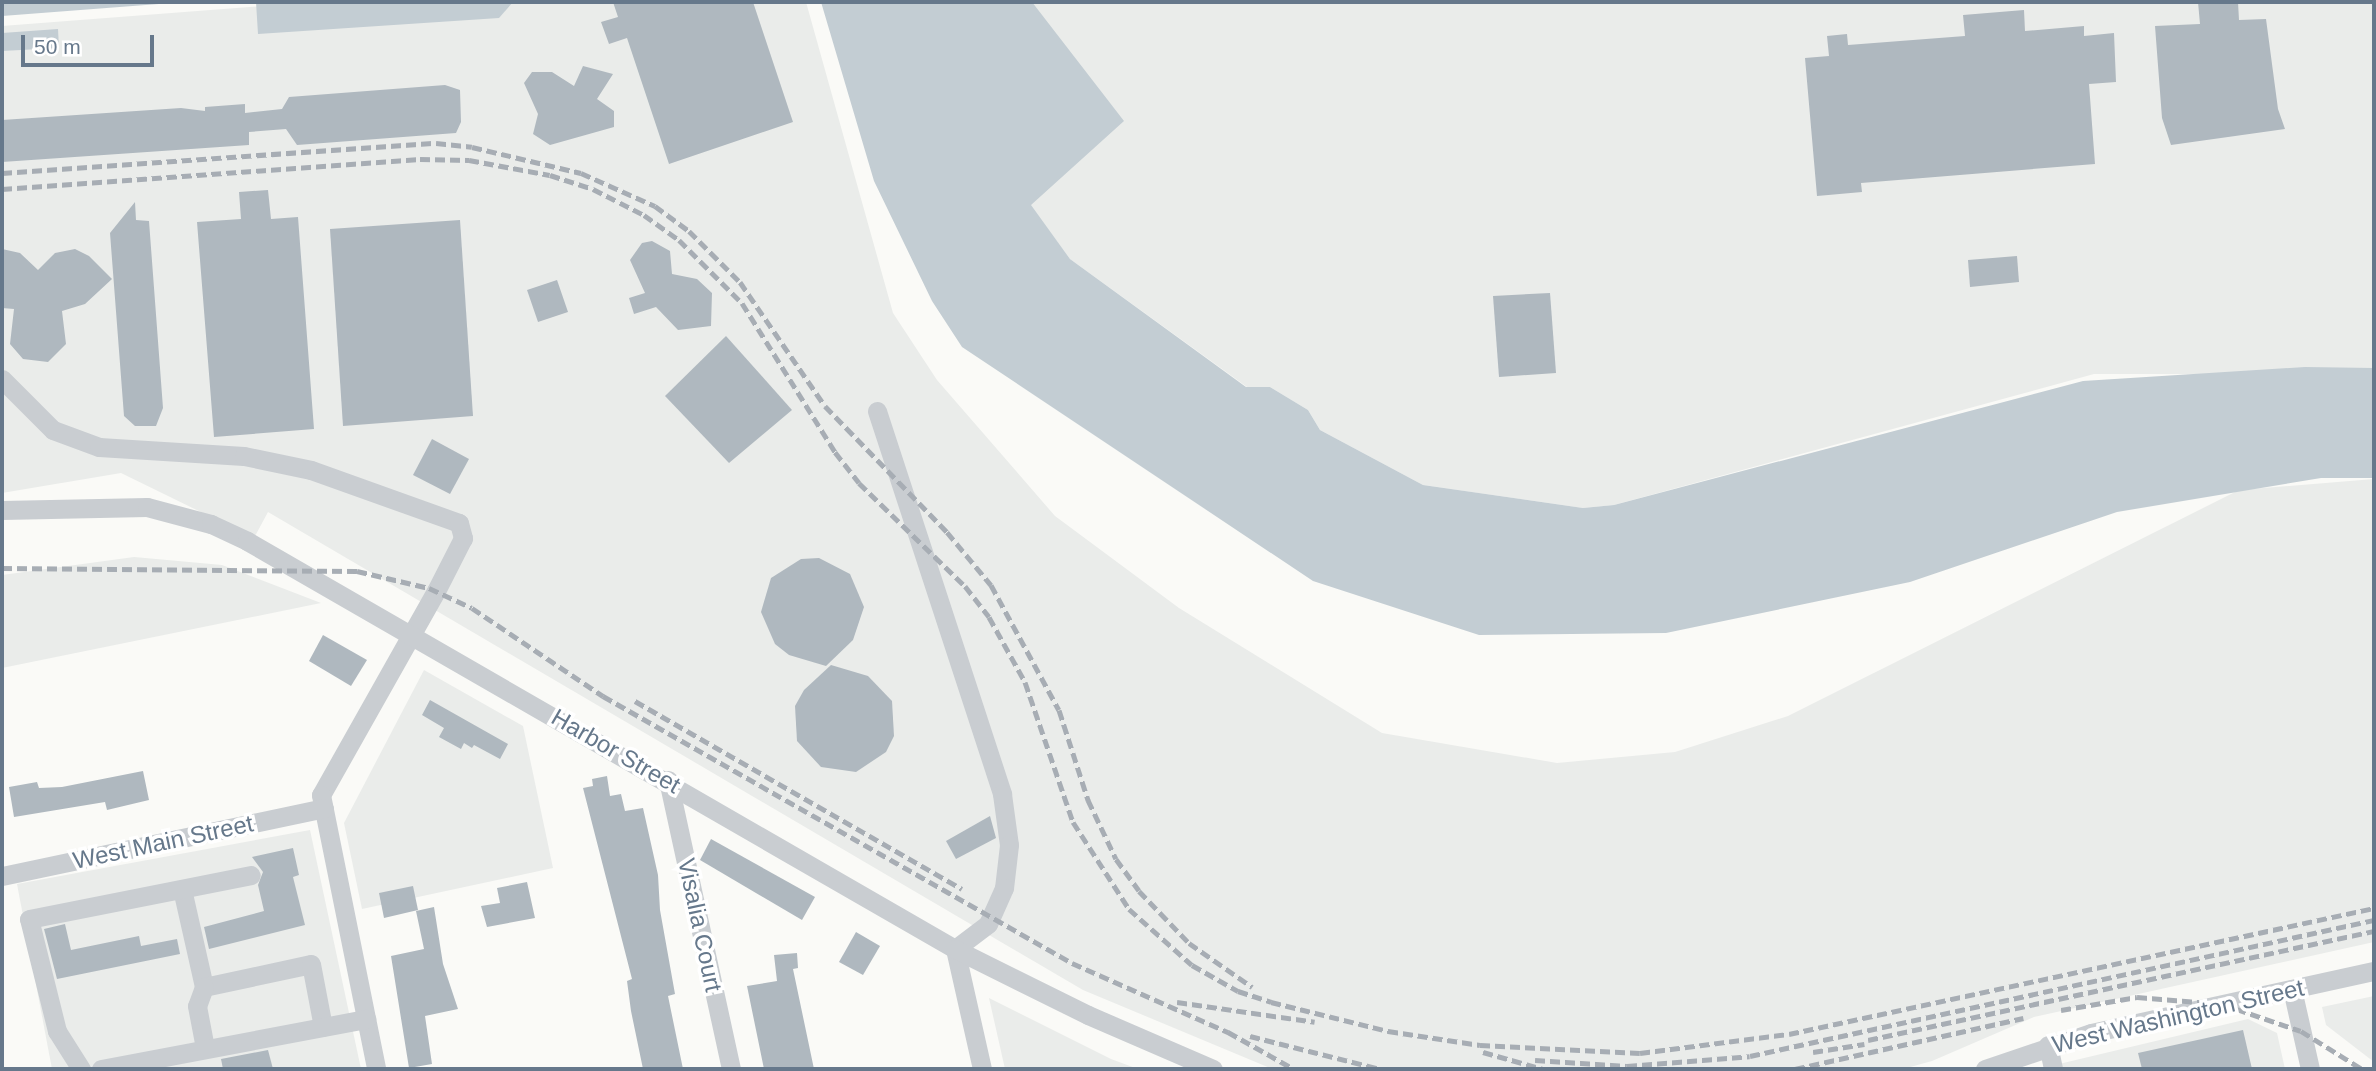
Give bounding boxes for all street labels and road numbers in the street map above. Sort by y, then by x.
street label: Harbor Street [546,703,686,799]
street label: West Main Street [70,809,256,875]
street label: Visalia Court [672,856,728,994]
street label: West Washington Street [2049,973,2307,1059]

